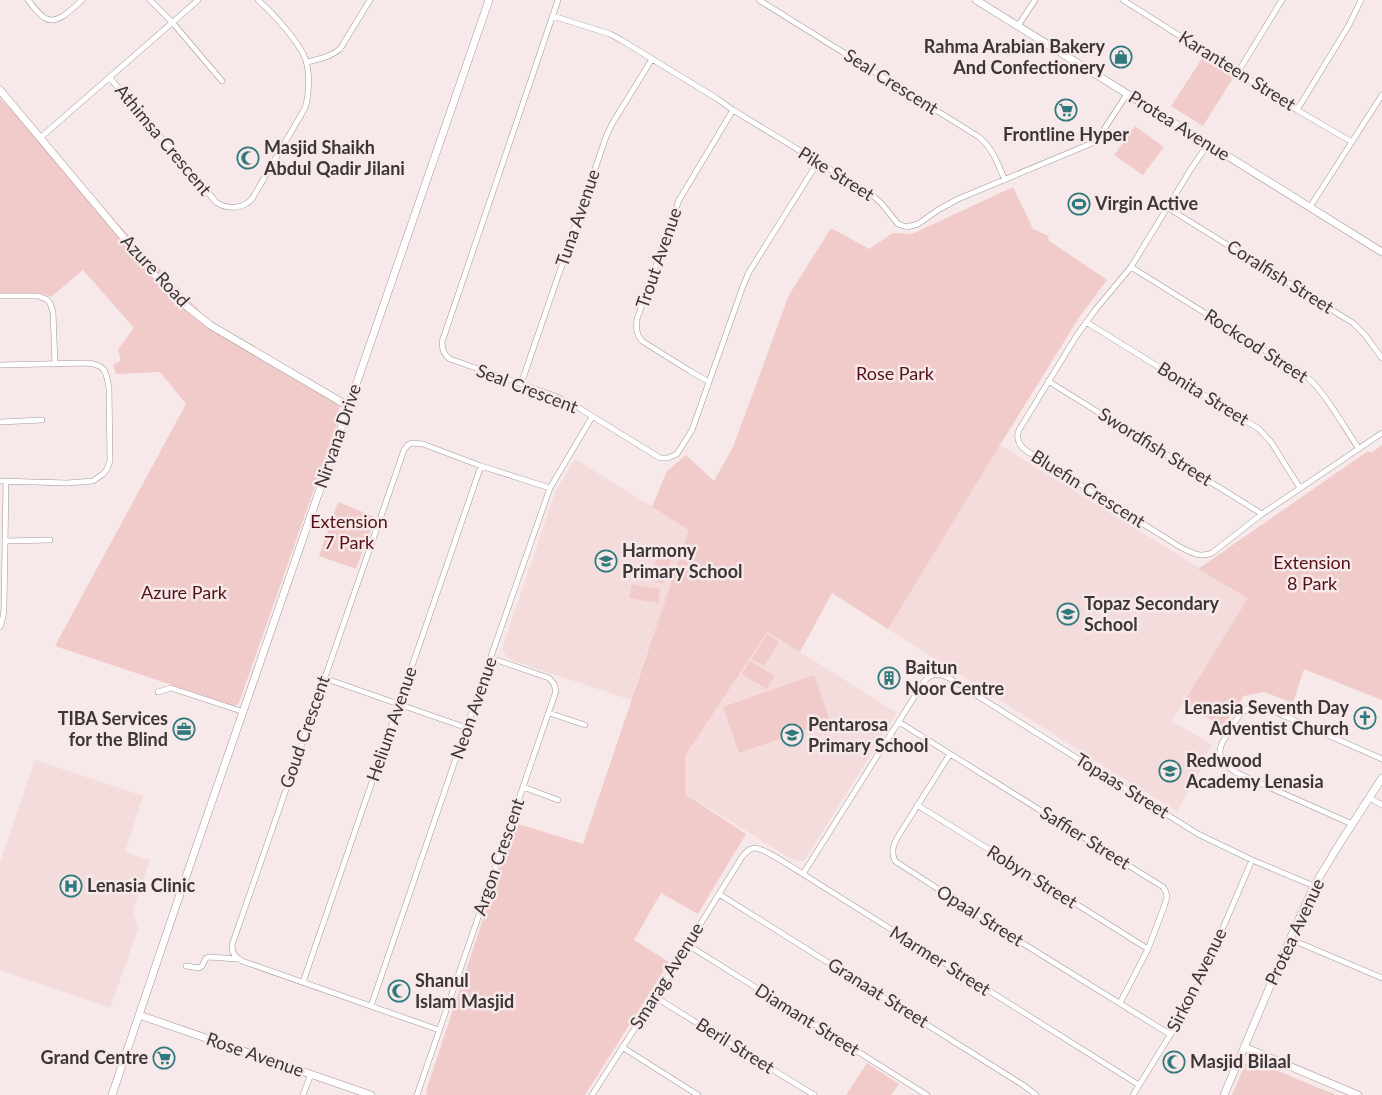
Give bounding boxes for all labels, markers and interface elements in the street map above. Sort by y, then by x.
street label: Karanteen Street [1175,25,1300,115]
place label: Rahma Arabian Bakery And Confectionery [924,35,1106,78]
street label: Seal Crescent [840,44,943,119]
shop icon: Rahma Arabian Bakery And Confectionery [1109,45,1133,69]
street label: Athimsa Crescent [111,79,217,200]
street label: Protea Avenue [1125,85,1234,165]
supermarket icon: Frontline Hyper [1054,98,1078,122]
place label: Frontline Hyper [1003,123,1129,145]
place label: Masjid Shaikh Abdul Qadir Jilani [263,136,405,179]
street label: Pike Street [795,141,879,205]
mosque icon: Masjid Shaikh Abdul Qadir Jilani [236,146,260,170]
street label: Tuna Avenue [550,166,604,269]
sports icon: Virgin Active [1067,192,1091,216]
place label: Virgin Active [1094,192,1198,214]
street label: Trout Avenue [631,204,686,311]
street label: Azure Road [117,230,195,311]
street label: Coralfish Street [1223,235,1338,318]
street label: Rockcod Street [1201,304,1313,387]
street label: Bonita Street [1154,356,1254,430]
street label: Seal Crescent [474,359,582,418]
park label: Rose Park [856,362,935,384]
street label: Nirvana Drive [309,381,365,491]
street label: Swordfish Street [1095,402,1217,490]
street label: Bluefin Crescent [1028,444,1150,532]
park label: Extension 7 Park [310,510,388,553]
place label: Harmony Primary School [622,539,742,582]
school or university icon: Harmony Primary School [594,549,618,573]
park label: Extension 8 Park [1273,551,1351,594]
park label: Azure Park [141,581,228,603]
place label: Topaz Secondary School [1084,592,1220,635]
school or university icon: Topaz Secondary School [1056,602,1080,626]
street label: Neon Avenue [445,654,501,762]
place label: Baitun Noor Centre [905,656,1004,699]
street label: Helium Avenue [361,663,421,784]
building icon: Baitun Noor Centre [877,666,901,690]
street label: Goud Crescent [274,672,334,791]
place label: Lenasia Seventh Day Adventist Church [1184,696,1349,739]
church icon: Lenasia Seventh Day Adventist Church [1353,706,1377,730]
place label: TIBA Services for the Blind [58,707,168,750]
place label: Pentarosa Primary School [808,713,928,756]
office icon: TIBA Services for the Blind [172,717,196,741]
school or university icon: Pentarosa Primary School [780,723,804,747]
street label: Topaas Street [1072,748,1174,823]
place label: Redwood Academy Lenasia [1185,749,1324,792]
school or university icon: Redwood Academy Lenasia [1158,759,1182,783]
street label: Argon Crescent [468,795,529,918]
street label: Saffier Street [1036,801,1135,874]
street label: Robyn Street [983,840,1082,913]
hospital icon: Lenasia Clinic [59,874,83,898]
place label: Lenasia Clinic [87,874,195,896]
street label: Protea Avenue [1260,875,1328,988]
street label: Opaal Street [933,880,1029,951]
street label: Smarag Avenue [625,918,708,1033]
street label: Marmer Street [886,921,995,1000]
street label: Sirkon Avenue [1161,924,1231,1035]
street label: Granaat Street [824,952,933,1032]
place label: Shanul Islam Masjid [415,969,514,1012]
street label: Diamant Street [751,978,864,1060]
mosque icon: Shanul Islam Masjid [387,979,411,1003]
street label: Beril Street [692,1012,779,1078]
street label: Rose Avenue [204,1027,307,1081]
place label: Grand Centre [40,1046,148,1068]
supermarket icon: Grand Centre [152,1046,176,1070]
mosque icon: Masjid Bilaal [1162,1050,1186,1074]
place label: Masjid Bilaal [1190,1050,1291,1072]

